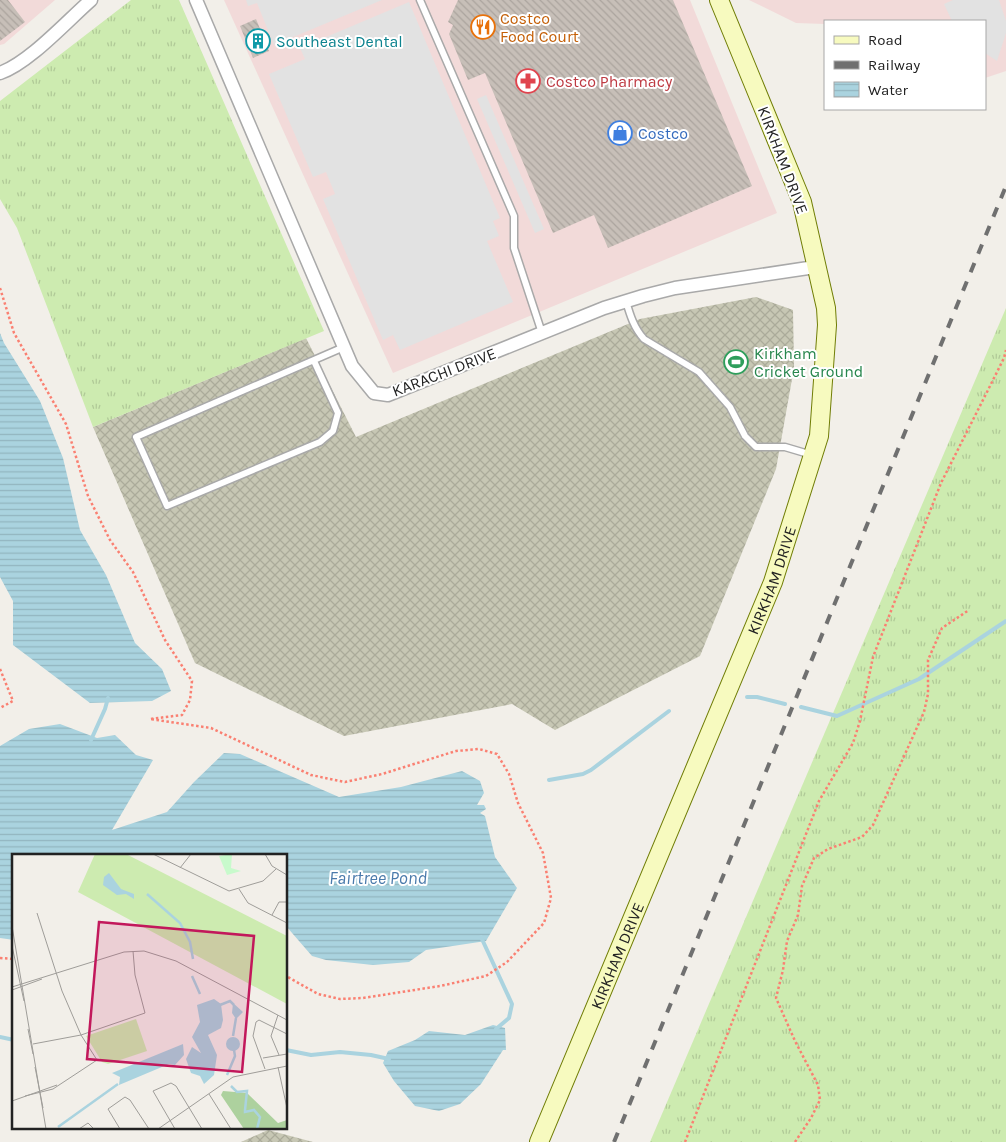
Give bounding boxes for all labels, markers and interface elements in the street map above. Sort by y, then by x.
place label: Costco Food Court [500,9,579,46]
restaurant icon: Costco Food Court [470,14,496,40]
legend [824,20,986,110]
building icon: Southeast Dental [245,28,271,54]
text: Road [868,31,903,49]
place label: Southeast Dental [276,32,403,51]
text: Railway [868,56,920,74]
pharmacy icon: Costco Pharmacy [515,68,541,94]
place label: Costco Pharmacy [546,72,673,91]
text: Water [868,81,909,99]
street label: KIRKHAM DRIVE [754,103,812,217]
shop icon: Costco [607,120,633,146]
place label: Costco [638,124,688,143]
street label: KARACHI DRIVE [389,344,499,400]
place label: Kirkham Cricket Ground [754,344,863,381]
sports icon: Kirkham Cricket Ground [723,349,749,375]
street label: KIRKHAM DRIVE [743,524,799,637]
inset map [12,854,288,1130]
water label: Fairtree Pond [329,867,427,889]
street label: KIRKHAM DRIVE [586,899,648,1012]

